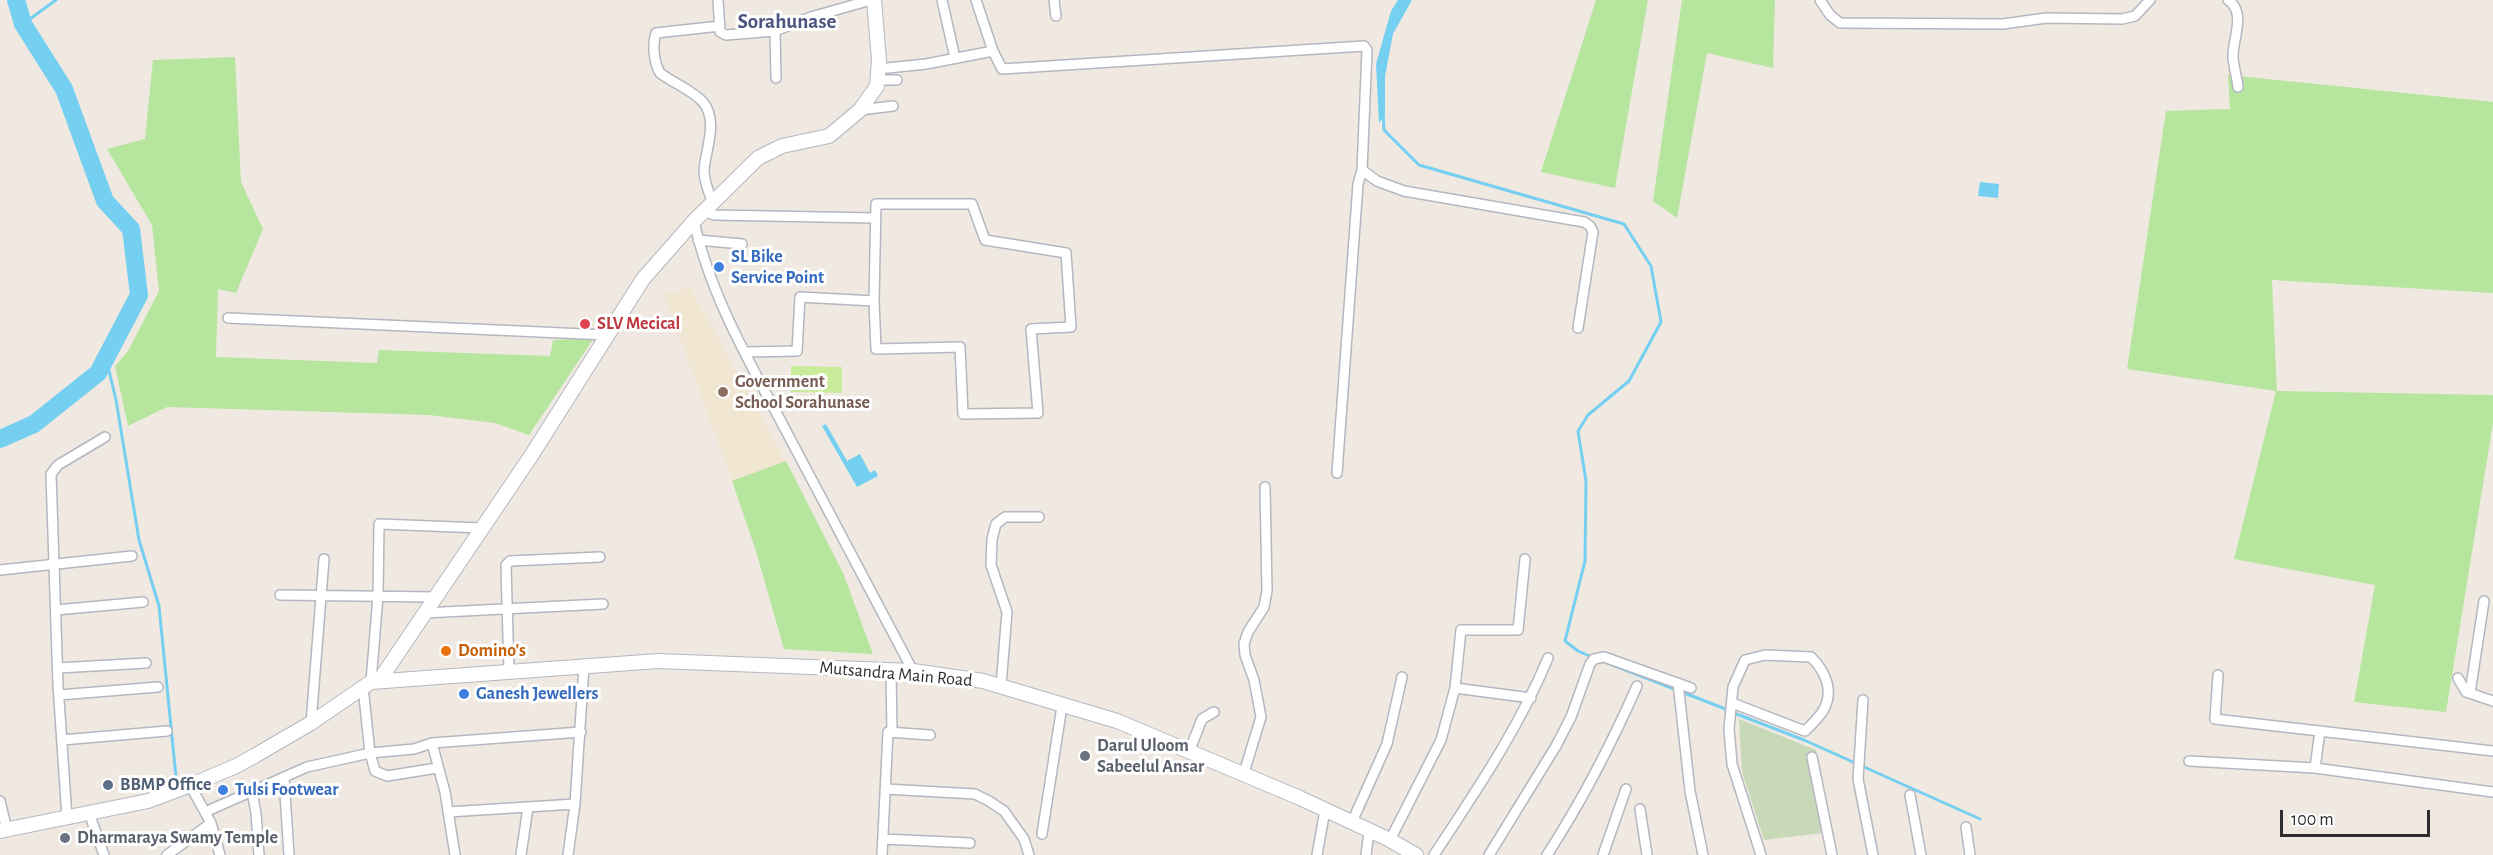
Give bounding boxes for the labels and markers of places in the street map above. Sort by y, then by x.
place label: SL Bike Service Point [731,246,824,288]
marker: SL Bike Service Point [712,260,726,274]
place label: SLV Mecical [597,313,680,335]
marker: SLV Mecical [578,317,592,331]
place label: Government School Sorahunase [735,371,870,413]
marker: Government School Sorahunase [716,385,730,399]
place label: Domino's [458,640,526,662]
marker: Domino's [439,644,453,658]
place label: Ganesh Jewellers [476,683,598,705]
marker: Ganesh Jewellers [457,687,471,701]
place label: Darul Uloom Sabeelul Ansar [1097,735,1204,777]
marker: Darul Uloom Sabeelul Ansar [1078,749,1092,763]
place label: BBMP Office [120,774,211,796]
marker: BBMP Office [101,778,115,792]
place label: Tulsi Footwear [235,779,339,801]
marker: Tulsi Footwear [216,783,230,797]
place label: Dharmaraya Swamy Temple [77,827,278,849]
marker: Dharmaraya Swamy Temple [58,831,72,845]

